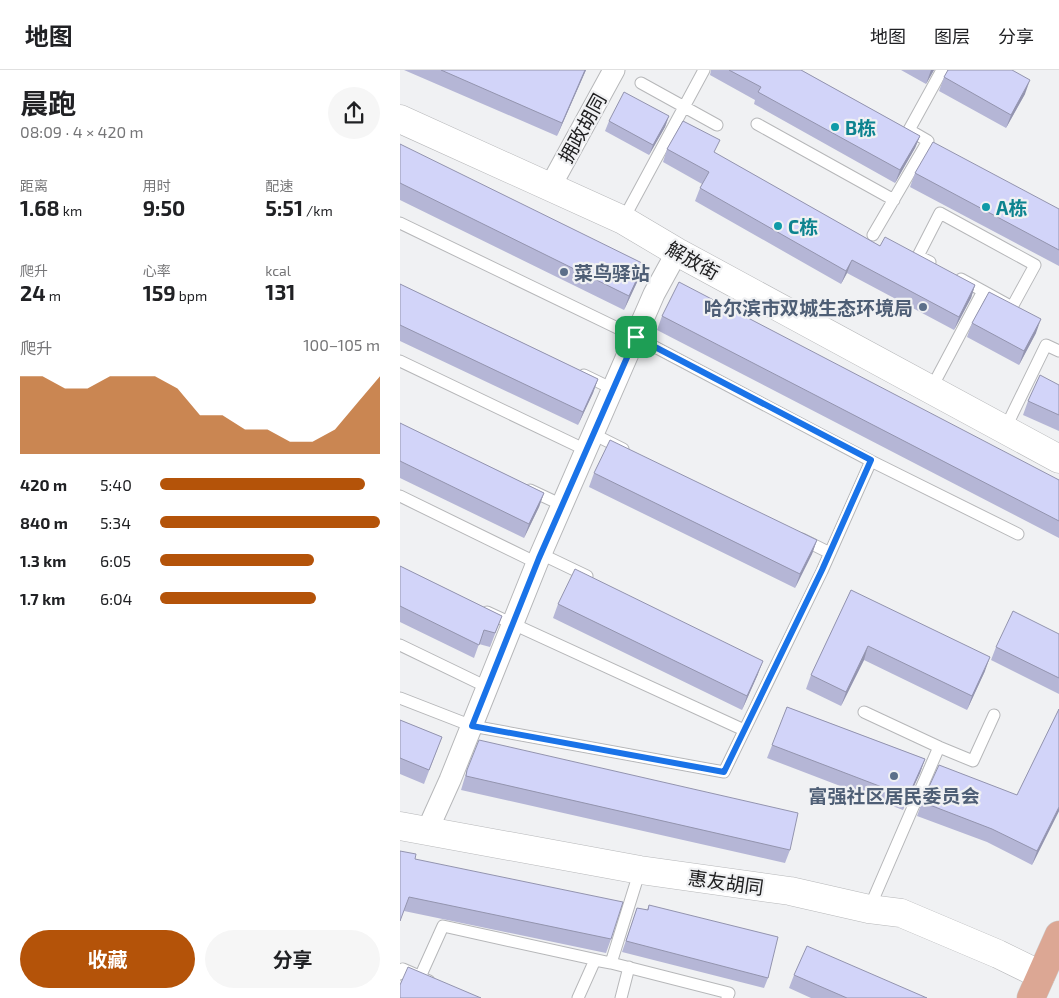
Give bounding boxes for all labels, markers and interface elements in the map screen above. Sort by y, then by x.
text: 地图 [25,21,73,50]
text: 地图 [870,25,906,47]
text: 图层 [934,25,970,47]
text: 分享 [998,25,1034,47]
text: 晨跑 [20,86,76,120]
button: share [328,87,380,139]
street label: 拥政胡同 [554,89,610,167]
place label: B栋 [845,116,876,139]
marker: B栋 [829,121,841,133]
text: 08:09 · 4 × 420 m [20,122,144,141]
text: 距离 [20,177,48,194]
text: 用时 [143,177,171,194]
text: 配速 [265,177,293,194]
text: 1.68 [20,195,60,220]
text: 9:50 [143,195,185,220]
text: 5:51 [265,195,303,220]
place label: A栋 [996,196,1027,219]
marker: A栋 [980,201,992,213]
text: km [60,202,82,219]
text: /km [303,202,333,219]
place label: C栋 [788,215,818,238]
marker: C栋 [772,220,784,232]
street label: 解放街 [662,236,724,284]
place label: 菜鸟驿站 [574,261,650,284]
text: 爬升 [20,262,48,279]
text: 心率 [143,262,171,279]
text: kcal [265,262,291,279]
marker: 菜鸟驿站 [558,266,570,278]
text: 131 [265,279,295,304]
text: 24 [20,280,46,305]
text: 159 [143,280,176,305]
text: m [46,287,61,304]
text: bpm [176,287,207,304]
place label: 哈尔滨市双城生态环境局 [704,296,913,319]
marker: 哈尔滨市双城生态环境局 [917,301,929,313]
pin [615,316,657,358]
icon: arrive [622,323,650,351]
text: 100–105 m [303,335,380,354]
text: 爬升 [20,338,52,357]
text: 420 m [20,475,67,494]
text: 5:40 [100,475,132,494]
text: 840 m [20,513,68,532]
text: 5:34 [100,513,131,532]
text: 1.3 km [20,551,66,570]
text: 6:05 [100,551,131,570]
text: 1.7 km [20,589,65,608]
text: 6:04 [100,589,132,608]
marker: 富强社区居民委员会 [888,770,900,782]
place label: 富强社区居民委员会 [808,784,980,807]
street label: 惠友胡同 [687,865,765,899]
button: 收藏 [20,930,195,988]
button: 分享 [205,930,380,988]

